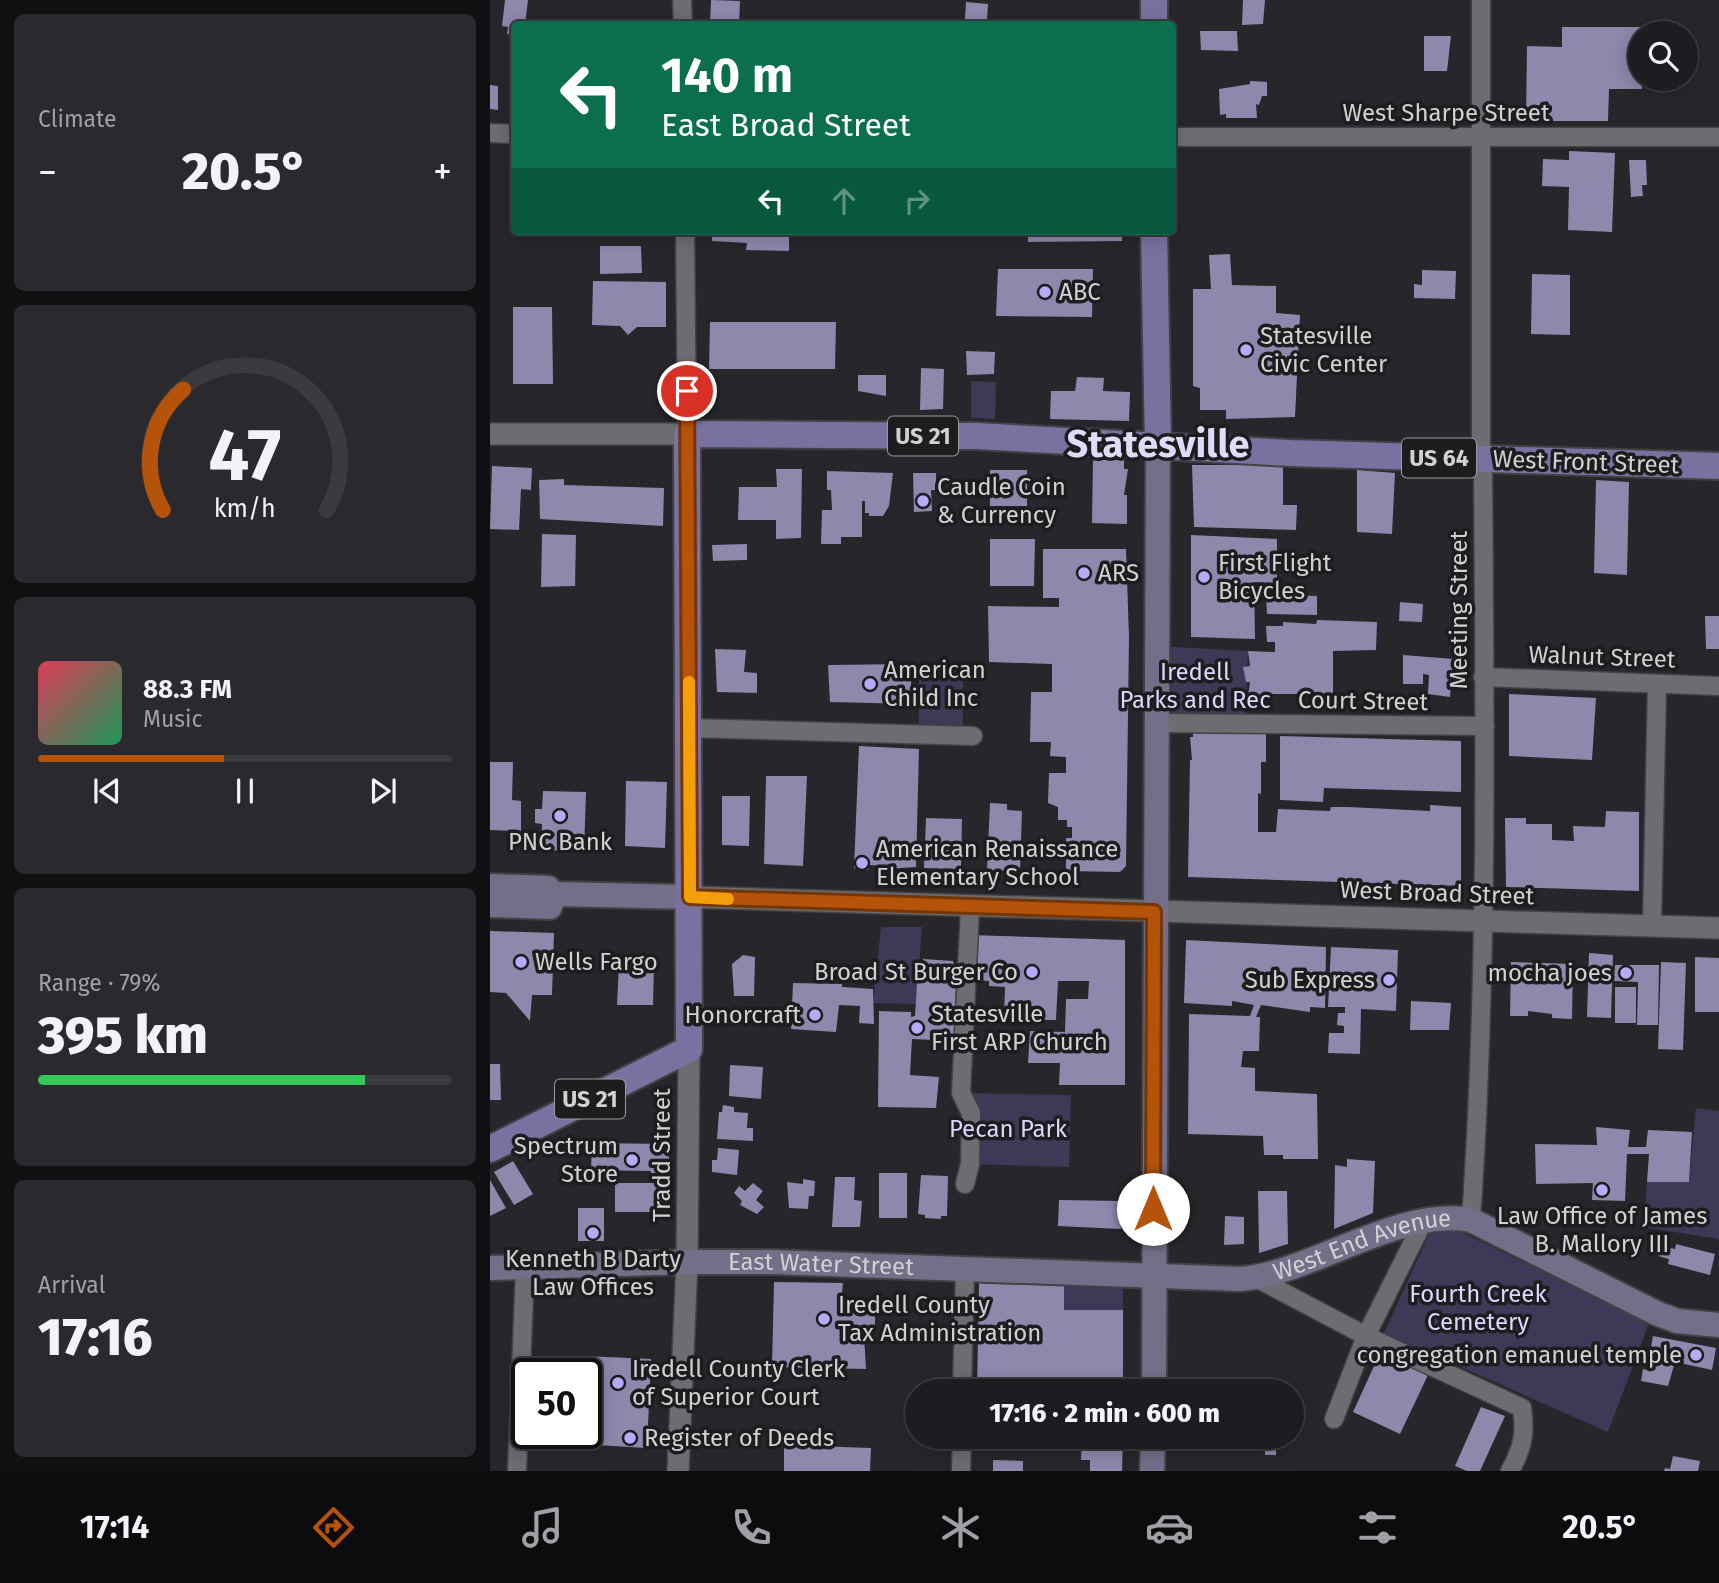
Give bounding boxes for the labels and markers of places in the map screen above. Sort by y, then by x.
place label: ABC [1059,278,1101,306]
marker: ABC [1037,284,1053,300]
place label: Statesville Civic Center [1260,322,1388,378]
marker: Statesville Civic Center [1238,342,1254,358]
pin [657,361,717,421]
place label: Caudle Coin & Currency [937,473,1066,529]
marker: Caudle Coin & Currency [915,493,931,509]
place label: First Flight Bicycles [1218,549,1332,605]
place label: ARS [1098,559,1139,587]
marker: ARS [1076,565,1092,581]
marker: First Flight Bicycles [1196,569,1212,585]
place label: American Child Inc [884,656,986,712]
marker: American Child Inc [862,676,878,692]
marker: PNC Bank [552,808,568,824]
place label: PNC Bank [508,828,613,856]
place label: American Renaissance Elementary School [876,835,1118,891]
marker: American Renaissance Elementary School [854,855,870,871]
place label: Wells Fargo [535,948,658,976]
marker: Wells Fargo [513,954,529,970]
place label: Broad St Burger Co [814,958,1018,986]
place label: mocha joes [1487,959,1612,987]
marker: Broad St Burger Co [1024,964,1040,980]
marker: mocha joes [1618,965,1634,981]
place label: Sub Express [1245,966,1375,994]
marker: Sub Express [1381,972,1397,988]
place label: Statesville First ARP Church [931,1000,1108,1056]
place label: Honorcraft [684,1001,801,1029]
marker: Honorcraft [807,1007,823,1023]
marker: Statesville First ARP Church [909,1020,925,1036]
place label: Spectrum Store [514,1132,618,1188]
marker: Spectrum Store [624,1152,640,1168]
marker: Law Office of James B. Mallory III [1594,1182,1610,1198]
place label: Law Office of James B. Mallory III [1497,1202,1707,1258]
marker: Kenneth B Darty Law Offices [585,1225,601,1241]
place label: Kenneth B Darty Law Offices [505,1245,681,1301]
place label: Iredell County Tax Administration [838,1291,1041,1347]
marker: Iredell County Tax Administration [816,1311,832,1327]
place label: congregation emanuel temple [1356,1341,1682,1369]
marker: congregation emanuel temple [1688,1347,1704,1363]
place label: Iredell County Clerk of Superior Court [632,1355,846,1411]
marker: Iredell County Clerk of Superior Court [610,1375,626,1391]
place label: Register of Deeds [644,1424,834,1452]
marker: Register of Deeds [622,1430,638,1446]

